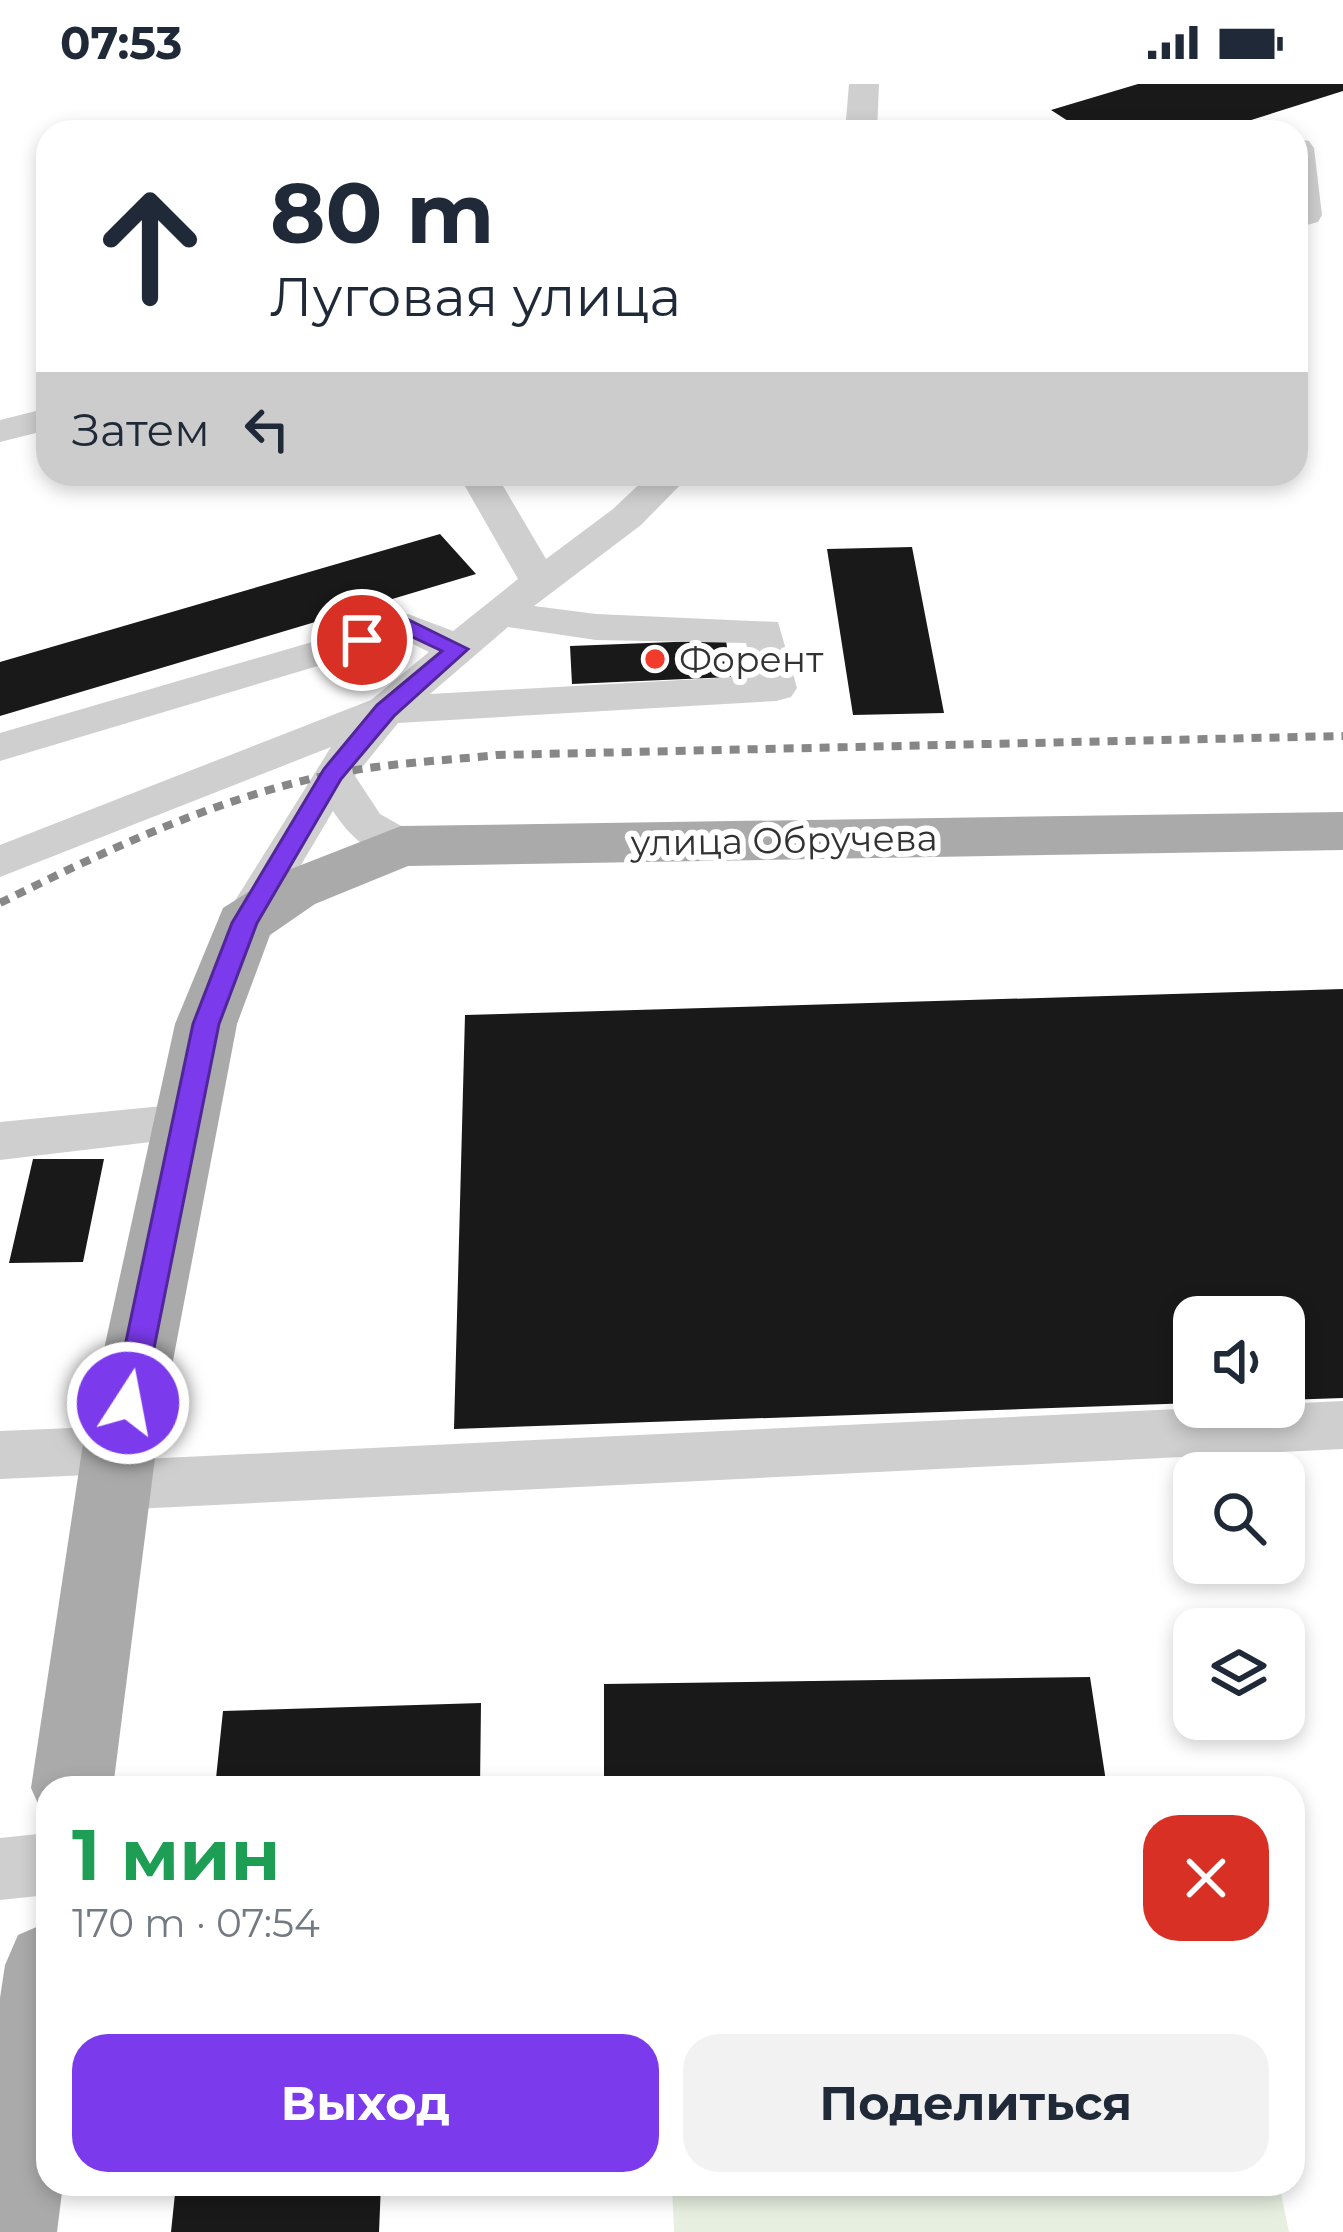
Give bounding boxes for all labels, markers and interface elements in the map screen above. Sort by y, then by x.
text: 07:53 [60,15,182,70]
text: 80 m [270,162,494,264]
icon: ahead [72,168,228,324]
text: Луговая улица [270,264,681,330]
icon: left [234,396,300,462]
text: Затем [72,402,210,457]
pin [311,589,413,691]
icon: arrive [329,607,395,673]
place label: Форент [679,637,823,681]
marker: Форент [642,646,668,672]
street label: улица Обручева [629,815,938,865]
map controls [1173,1296,1305,1740]
button: sound [1173,1296,1305,1428]
position arrow [65,1340,191,1466]
button: search [1173,1452,1305,1584]
button: layers [1173,1608,1305,1740]
text: 1 мин [72,1810,280,1898]
button: close [1143,1815,1269,1941]
text: 170 m · 07:54 [72,1899,320,1947]
button: Выход [72,2034,659,2172]
button: Поделиться [683,2034,1269,2172]

